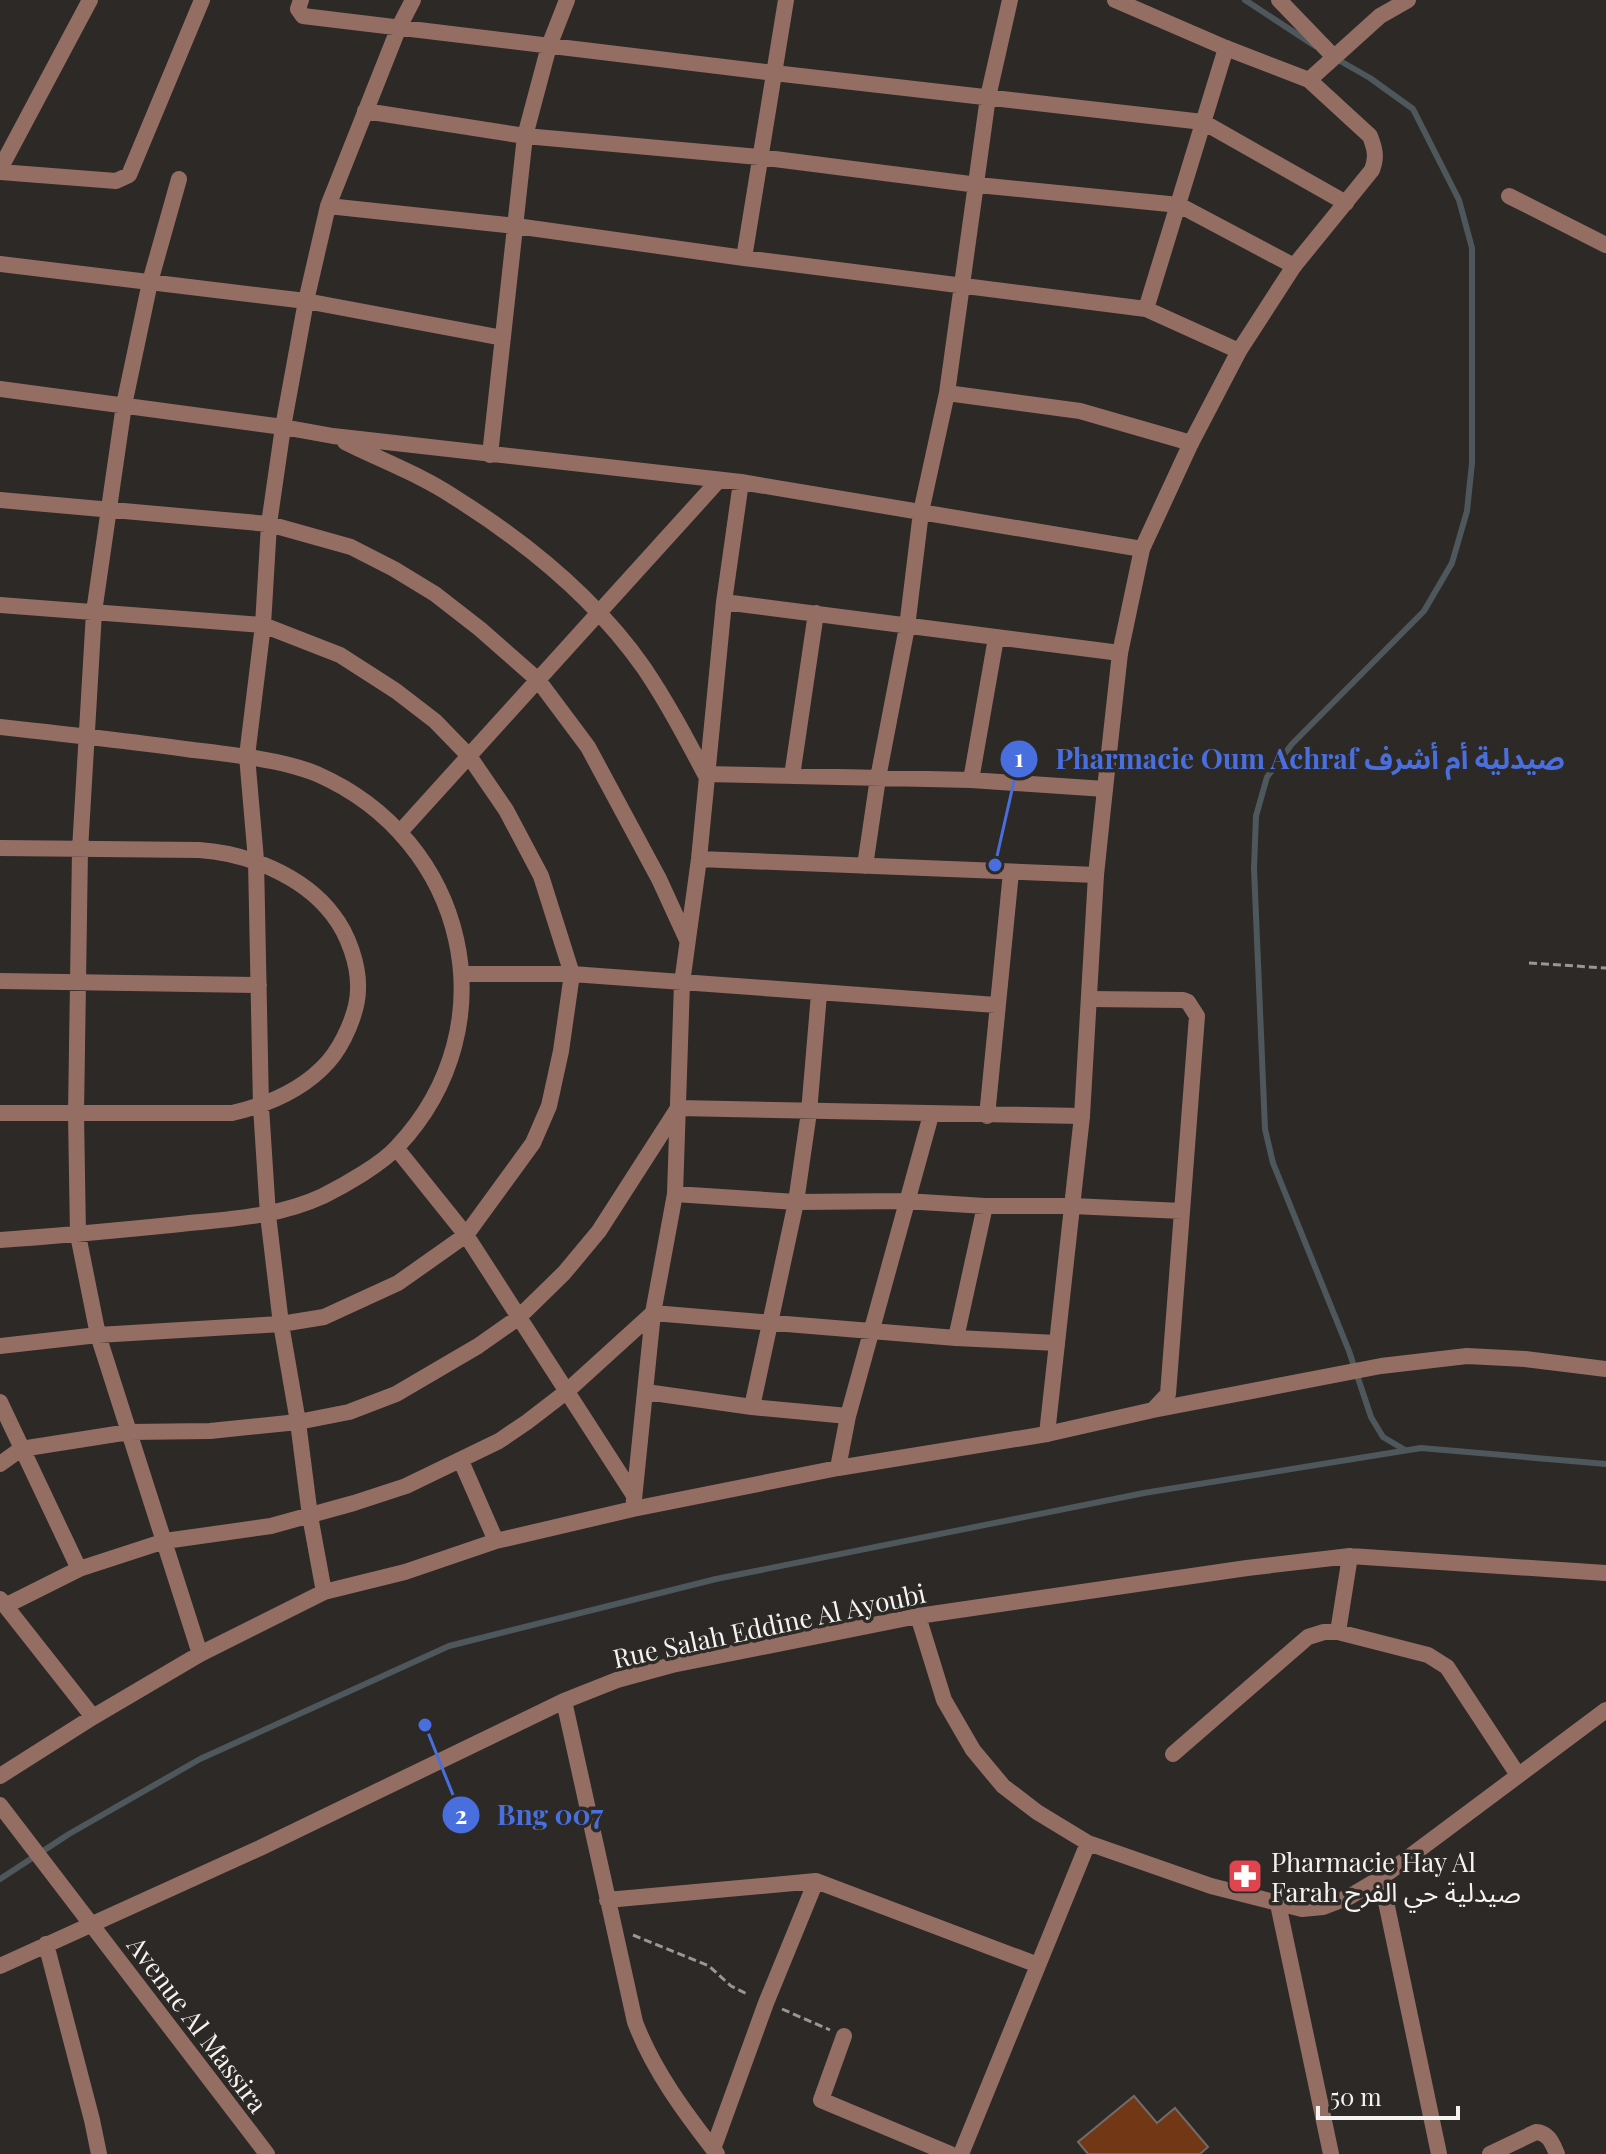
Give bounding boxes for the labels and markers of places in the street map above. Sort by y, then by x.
callout: Pharmacie Oum Achraf صيدلية أم أشرف [999,733,1581,785]
callout: Bng 007 [441,1789,619,1841]
place label: Pharmacie Hay Al Farah صيدلية حي الفرح [1271,1844,1521,1913]
pharmacy icon: Pharmacie Hay Al Farah صيدلية حي الفرح [1226,1857,1264,1895]

